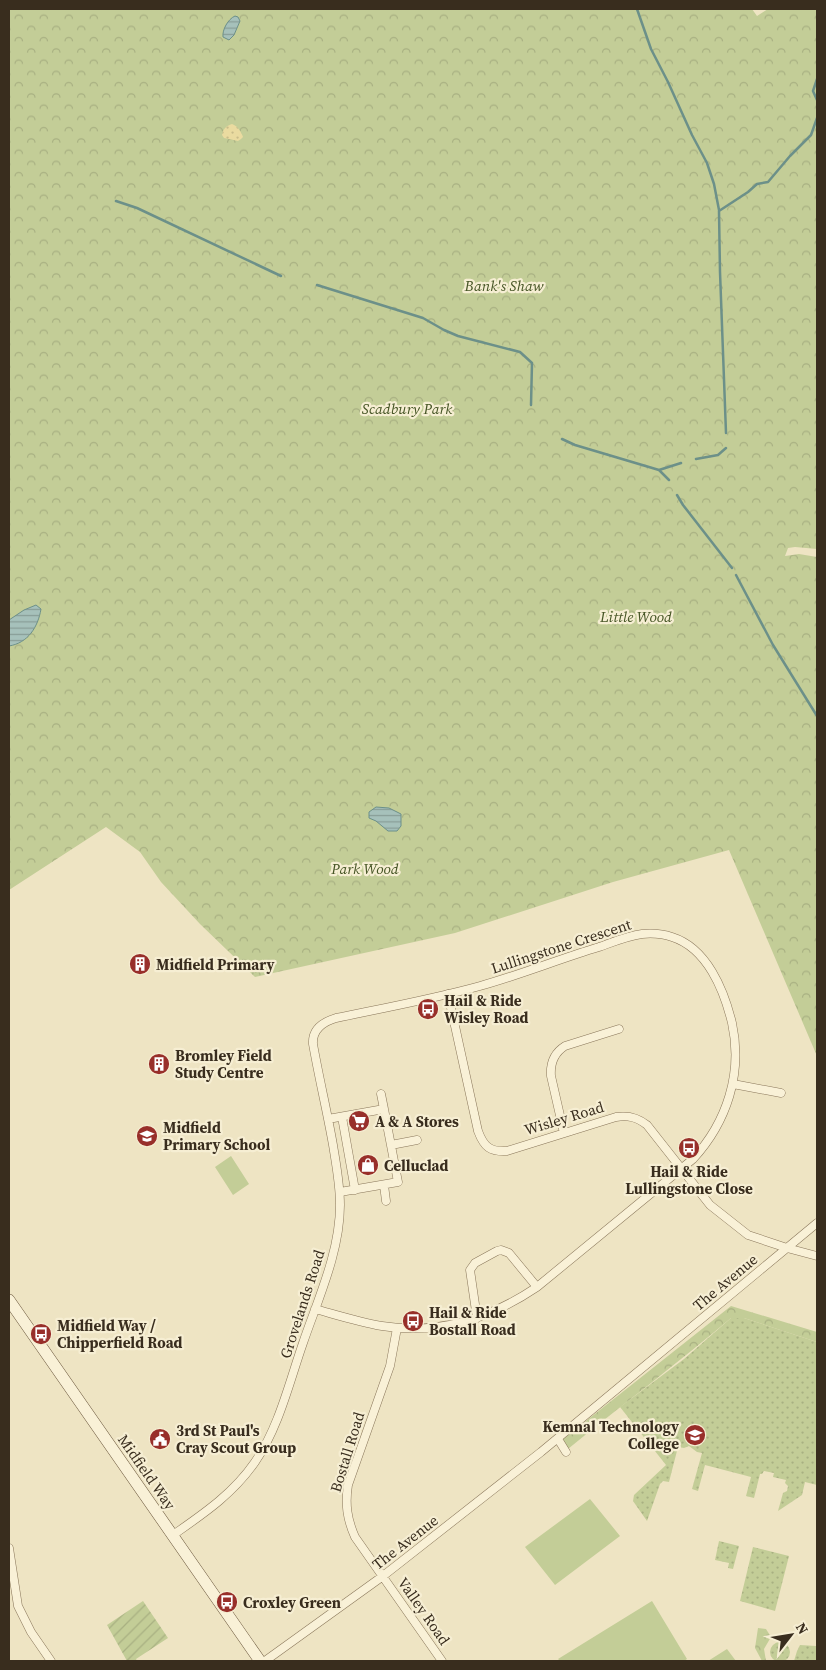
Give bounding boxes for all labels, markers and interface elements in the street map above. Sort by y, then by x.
park label: Bank's Shaw [464,275,545,296]
park label: Scadbury Park [362,398,453,419]
park label: Little Wood [599,606,672,627]
park label: Park Wood [330,858,399,879]
street label: Lullingstone Crescent [488,913,634,979]
building icon: Midfield Primary [128,952,152,976]
place label: Midfield Primary [156,954,275,975]
place label: Hail & Ride Wisley Road [444,990,529,1028]
bus stop icon: Hail & Ride Wisley Road [416,997,440,1021]
place label: Bromley Field Study Centre [175,1045,272,1083]
building icon: Bromley Field Study Centre [147,1052,171,1076]
street label: Wisley Road [522,1096,607,1140]
supermarket icon: A & A Stores [347,1109,371,1133]
place label: A & A Stores [375,1111,459,1132]
place label: Midfield Primary School [163,1117,270,1155]
school or university icon: Midfield Primary School [135,1124,159,1148]
bus stop icon: Hail & Ride Lullingstone Close [677,1136,701,1160]
shop icon: Celluclad [356,1153,380,1177]
place label: Celluclad [384,1155,449,1176]
place label: Hail & Ride Lullingstone Close [625,1161,753,1199]
street label: Grovelands Road [275,1247,330,1361]
street label: The Avenue [688,1249,762,1315]
place label: Hail & Ride Bostall Road [429,1302,516,1340]
bus stop icon: Hail & Ride Bostall Road [401,1309,425,1333]
place label: Midfield Way / Chipperfield Road [57,1315,183,1353]
bus stop icon: Midfield Way / Chipperfield Road [29,1322,53,1346]
street label: Bostall Road [325,1409,369,1495]
place label: Kemnal Technology College [542,1416,679,1454]
place label: 3rd St Paul's Cray Scout Group [176,1420,296,1458]
school or university icon: Kemnal Technology College [683,1423,707,1447]
public building icon: 3rd St Paul's Cray Scout Group [148,1427,172,1451]
street label: Midfield Way [113,1430,181,1514]
street label: The Avenue [368,1509,443,1574]
street label: Valley Road [393,1573,455,1649]
bus stop icon: Croxley Green [215,1590,239,1614]
place label: Croxley Green [243,1592,341,1613]
north arrow [766,1610,816,1660]
text: N [791,1619,813,1638]

